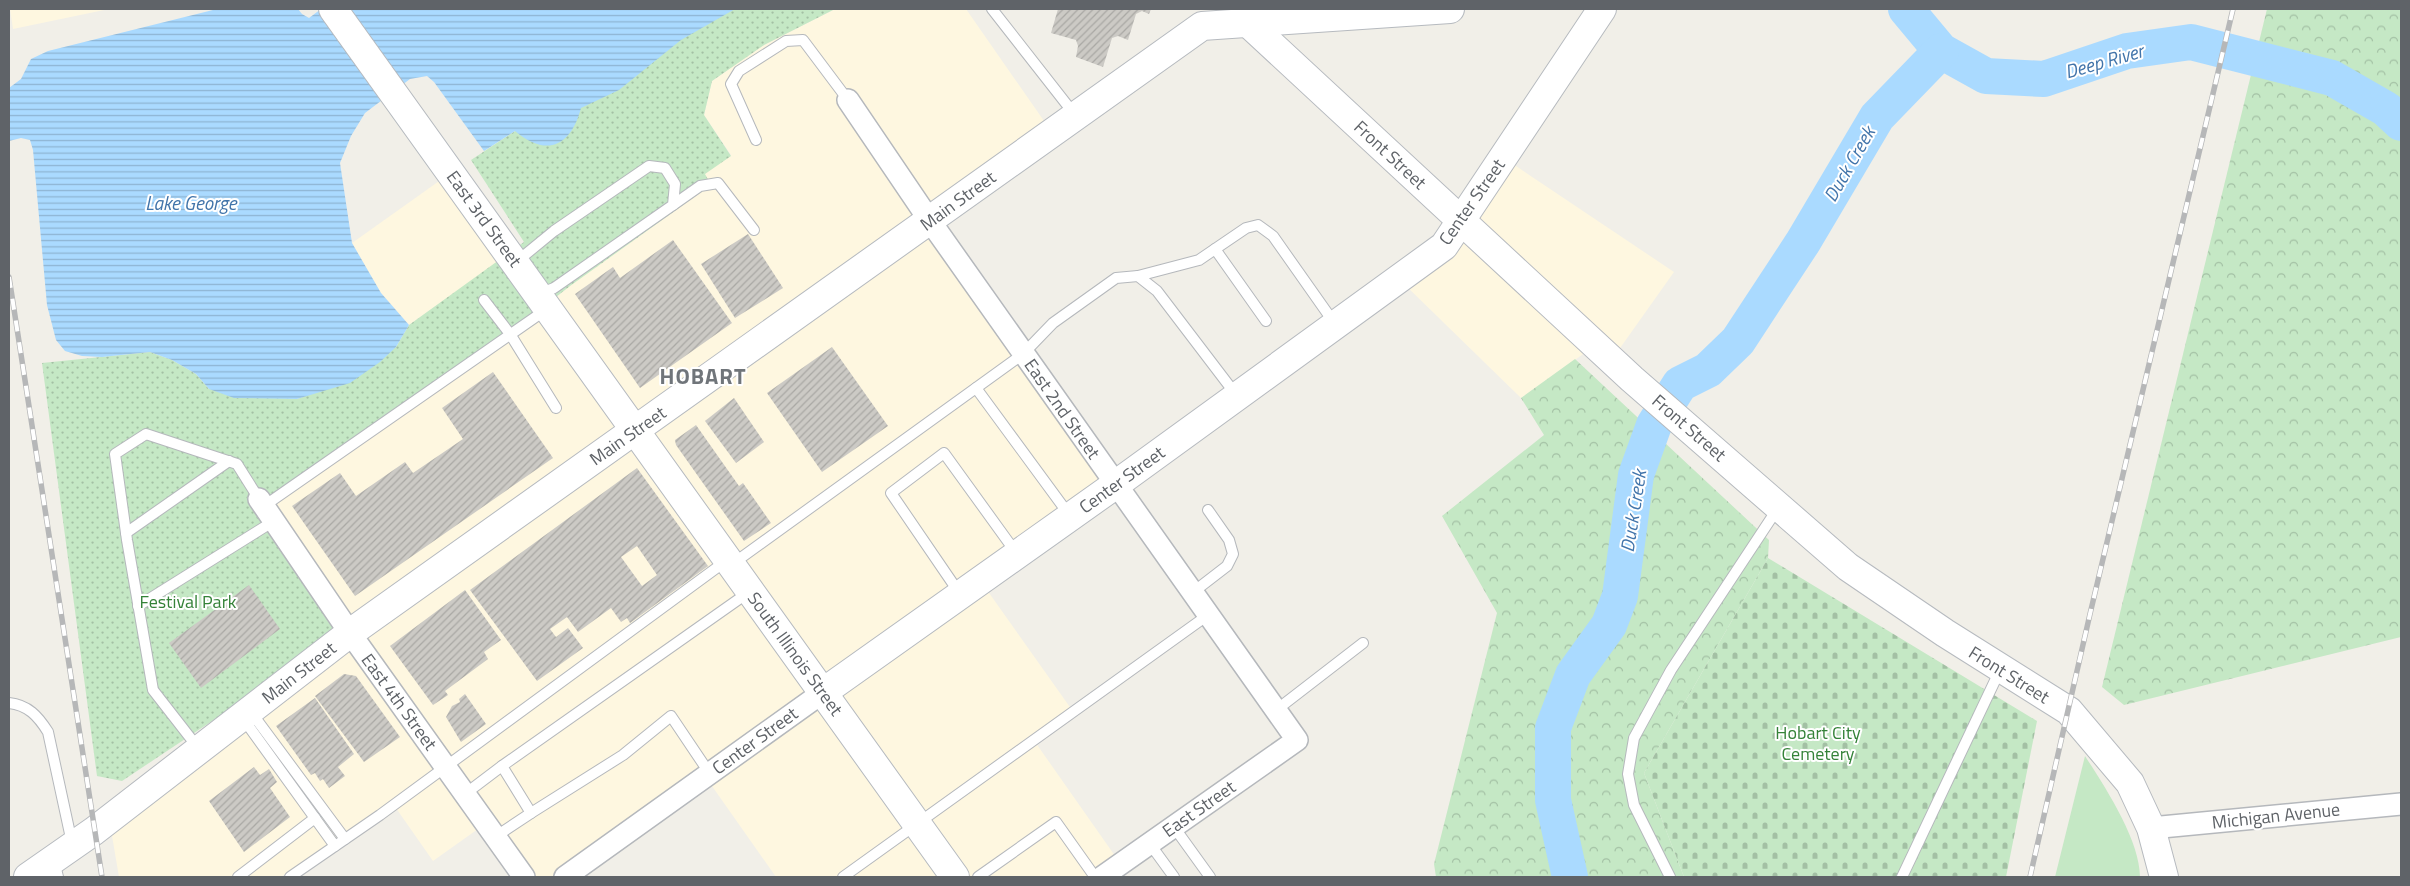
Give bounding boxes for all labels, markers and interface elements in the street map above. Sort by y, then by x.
water label: Deep River [2061,35,2148,86]
street label: Front Street [1348,114,1433,196]
water label: Duck Creek [1815,119,1883,207]
street label: Center Street [1432,152,1512,251]
street label: Main Street [914,163,1002,237]
street label: East 3rd Street [440,165,529,273]
water label: Lake George [145,188,238,217]
street label: East 2nd Street [1018,353,1107,465]
district label: HOBART [660,359,746,393]
street label: Front Street [1646,388,1733,468]
street label: Main Street [584,399,672,472]
street label: Center Street [1073,439,1171,520]
water label: Duck Creek [1612,465,1654,554]
street label: South Illinois Street [741,586,850,722]
park label: Festival Park [140,588,237,615]
street label: Main Street [256,634,342,710]
street label: Front Street [1964,639,2056,710]
street label: East 4th Street [355,648,444,756]
street label: Center Street [706,700,804,781]
park label: Hobart City Cemetery [1775,719,1861,767]
street label: East Street [1157,773,1241,844]
street label: Michigan Avenue [2211,795,2341,836]

